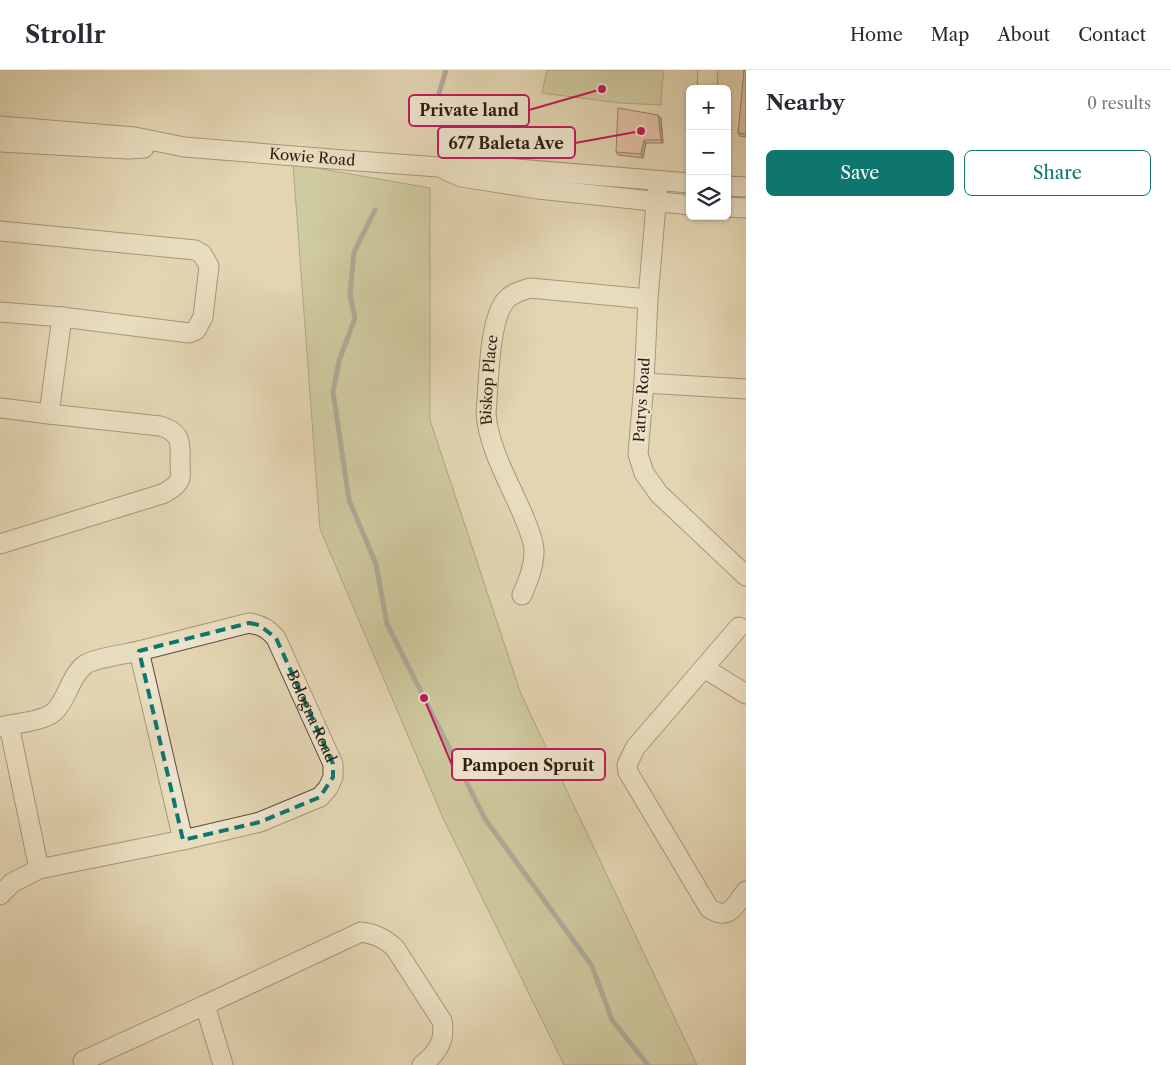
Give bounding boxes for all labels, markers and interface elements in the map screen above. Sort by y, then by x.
text: Strollr [25,20,105,49]
text: Home [850,24,903,46]
text: Map [931,24,969,46]
text: About [997,24,1050,46]
text: Contact [1078,24,1146,46]
map controls [686,85,731,220]
button: + [686,85,731,130]
text: Nearby [766,90,845,115]
text: 0 results [1087,93,1151,113]
callout: Private land [409,95,529,126]
text: Private land [419,100,519,120]
callout: 677 Baleta Ave [438,127,575,158]
button: − [686,130,731,175]
text: 677 Baleta Ave [448,133,564,153]
street label: Kowie Road [268,144,356,170]
button: Save [766,150,954,196]
button: Share [964,150,1151,196]
button: layers [686,175,731,220]
street label: Biskop Place [476,333,502,426]
street label: Patrys Road [629,357,654,443]
street label: Bologna Road [283,667,341,765]
callout: Pampoen Spruit [452,749,605,780]
text: Pampoen Spruit [462,755,595,775]

